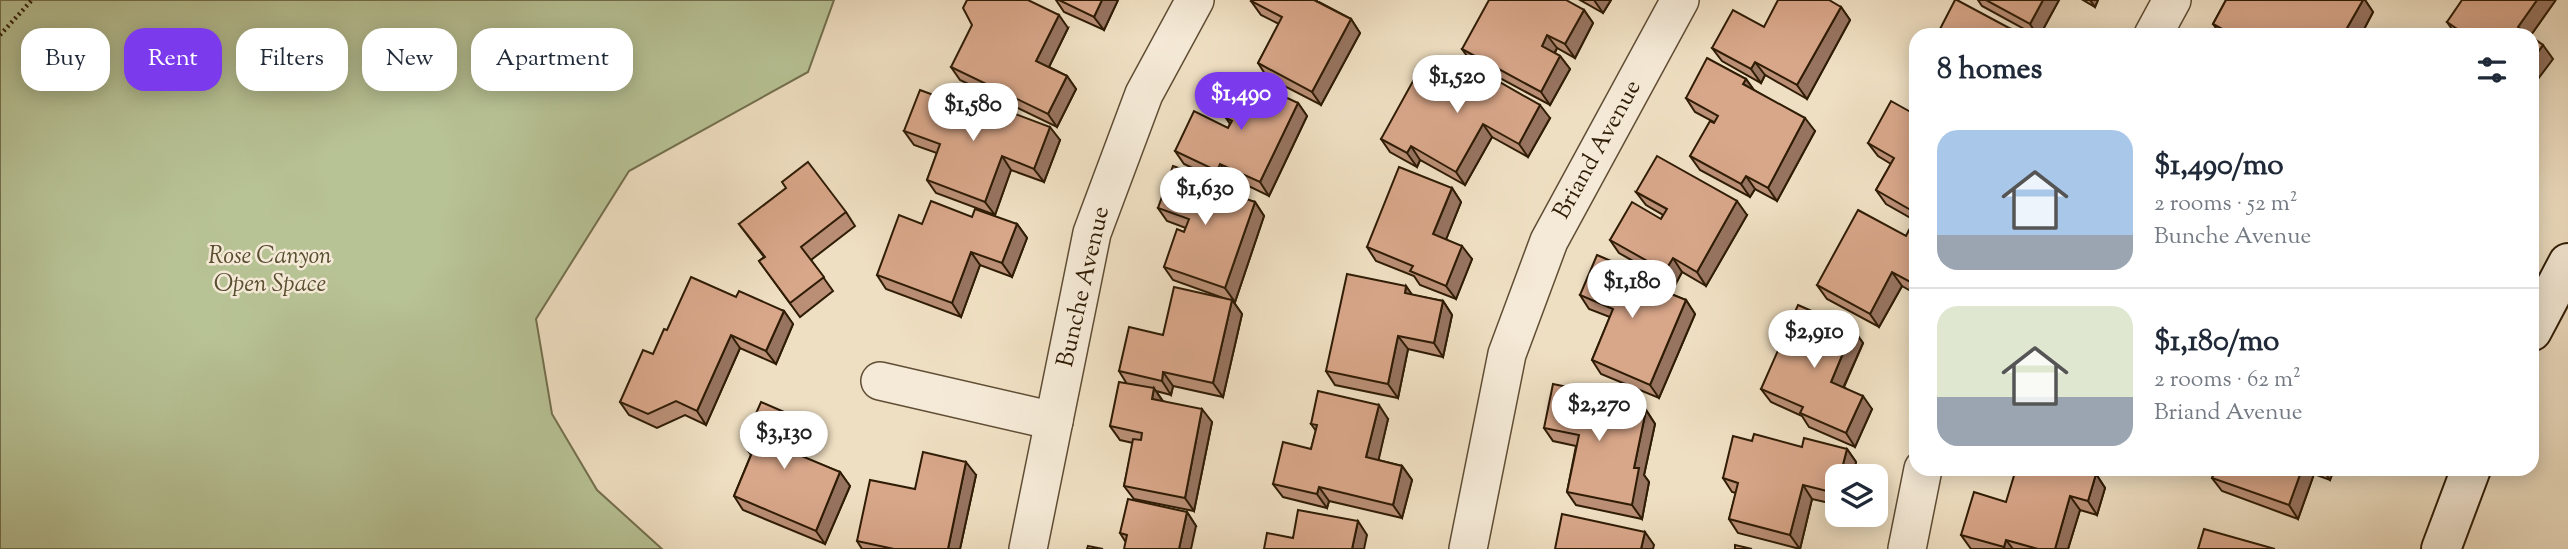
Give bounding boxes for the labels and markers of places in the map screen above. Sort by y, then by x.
pin: $1,520 [1400,55,1514,115]
pin: $1,490 [1184,72,1298,132]
pin: $1,580 [916,83,1030,143]
pin: $1,630 [1148,168,1262,227]
pin: $1,180 [1575,260,1689,320]
pin: $2,910 [1757,310,1871,370]
pin: $2,270 [1542,384,1656,443]
pin: $3,130 [727,412,841,471]

